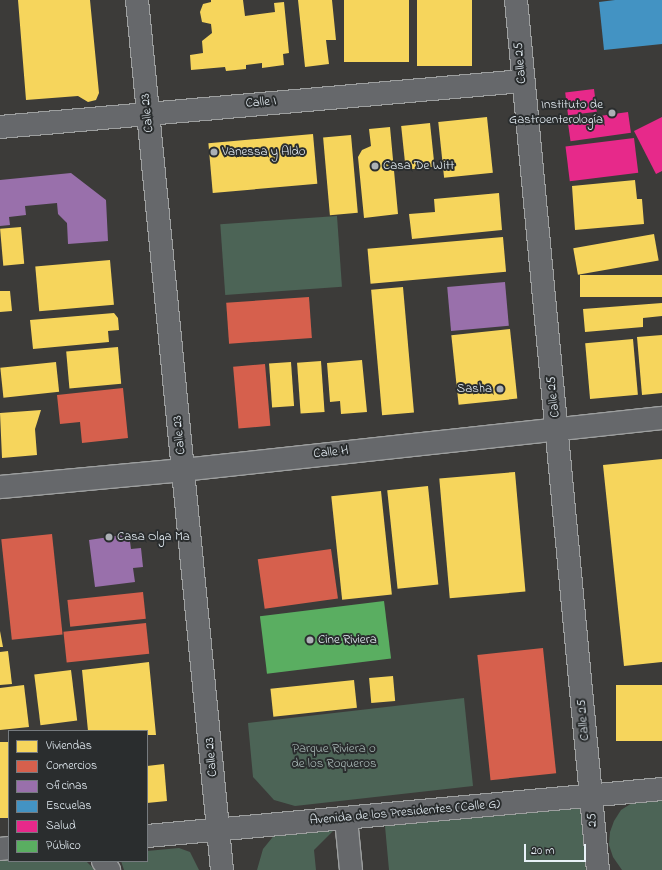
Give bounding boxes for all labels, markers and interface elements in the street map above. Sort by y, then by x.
street label: Calle 25 [511,42,531,84]
street label: Calle 23 [138,93,158,133]
street label: Calle I [245,94,277,112]
place label: Instituto de Gastroenterología [509,98,603,129]
marker: Instituto de Gastroenterología [606,107,618,119]
place label: Vanessa y Aldo [222,144,306,160]
marker: Vanessa y Aldo [209,147,219,157]
place label: Casa De Witt [383,158,454,174]
marker: Casa De Witt [370,161,380,171]
street label: Calle 25 [544,376,564,418]
place label: Sasha [457,381,492,397]
marker: Sasha [495,384,505,394]
street label: Calle 23 [170,415,190,455]
street label: Calle H [313,443,349,463]
place label: Casa Olga Ma [117,529,190,545]
marker: Casa Olga Ma [104,532,114,542]
place label: Cine Riviera [318,632,377,648]
marker: Cine Riviera [305,635,315,645]
street label: Calle 25 [574,699,594,741]
legend [8,730,148,862]
text: Viviendas [46,737,92,755]
street label: Calle 23 [203,737,221,777]
park label: Parque Riviera o de los Roqueros [291,742,377,773]
text: Comercios [46,757,97,775]
text: Oficinas [46,777,88,795]
text: Escuelas [46,797,92,815]
street label: Avenida de los Presidentes (Calle G) [309,797,501,829]
street label: 25 [585,813,601,827]
text: Salud [46,817,76,835]
scale bar [526,836,588,862]
text: Público [46,837,81,855]
text: 20 m [531,842,554,860]

